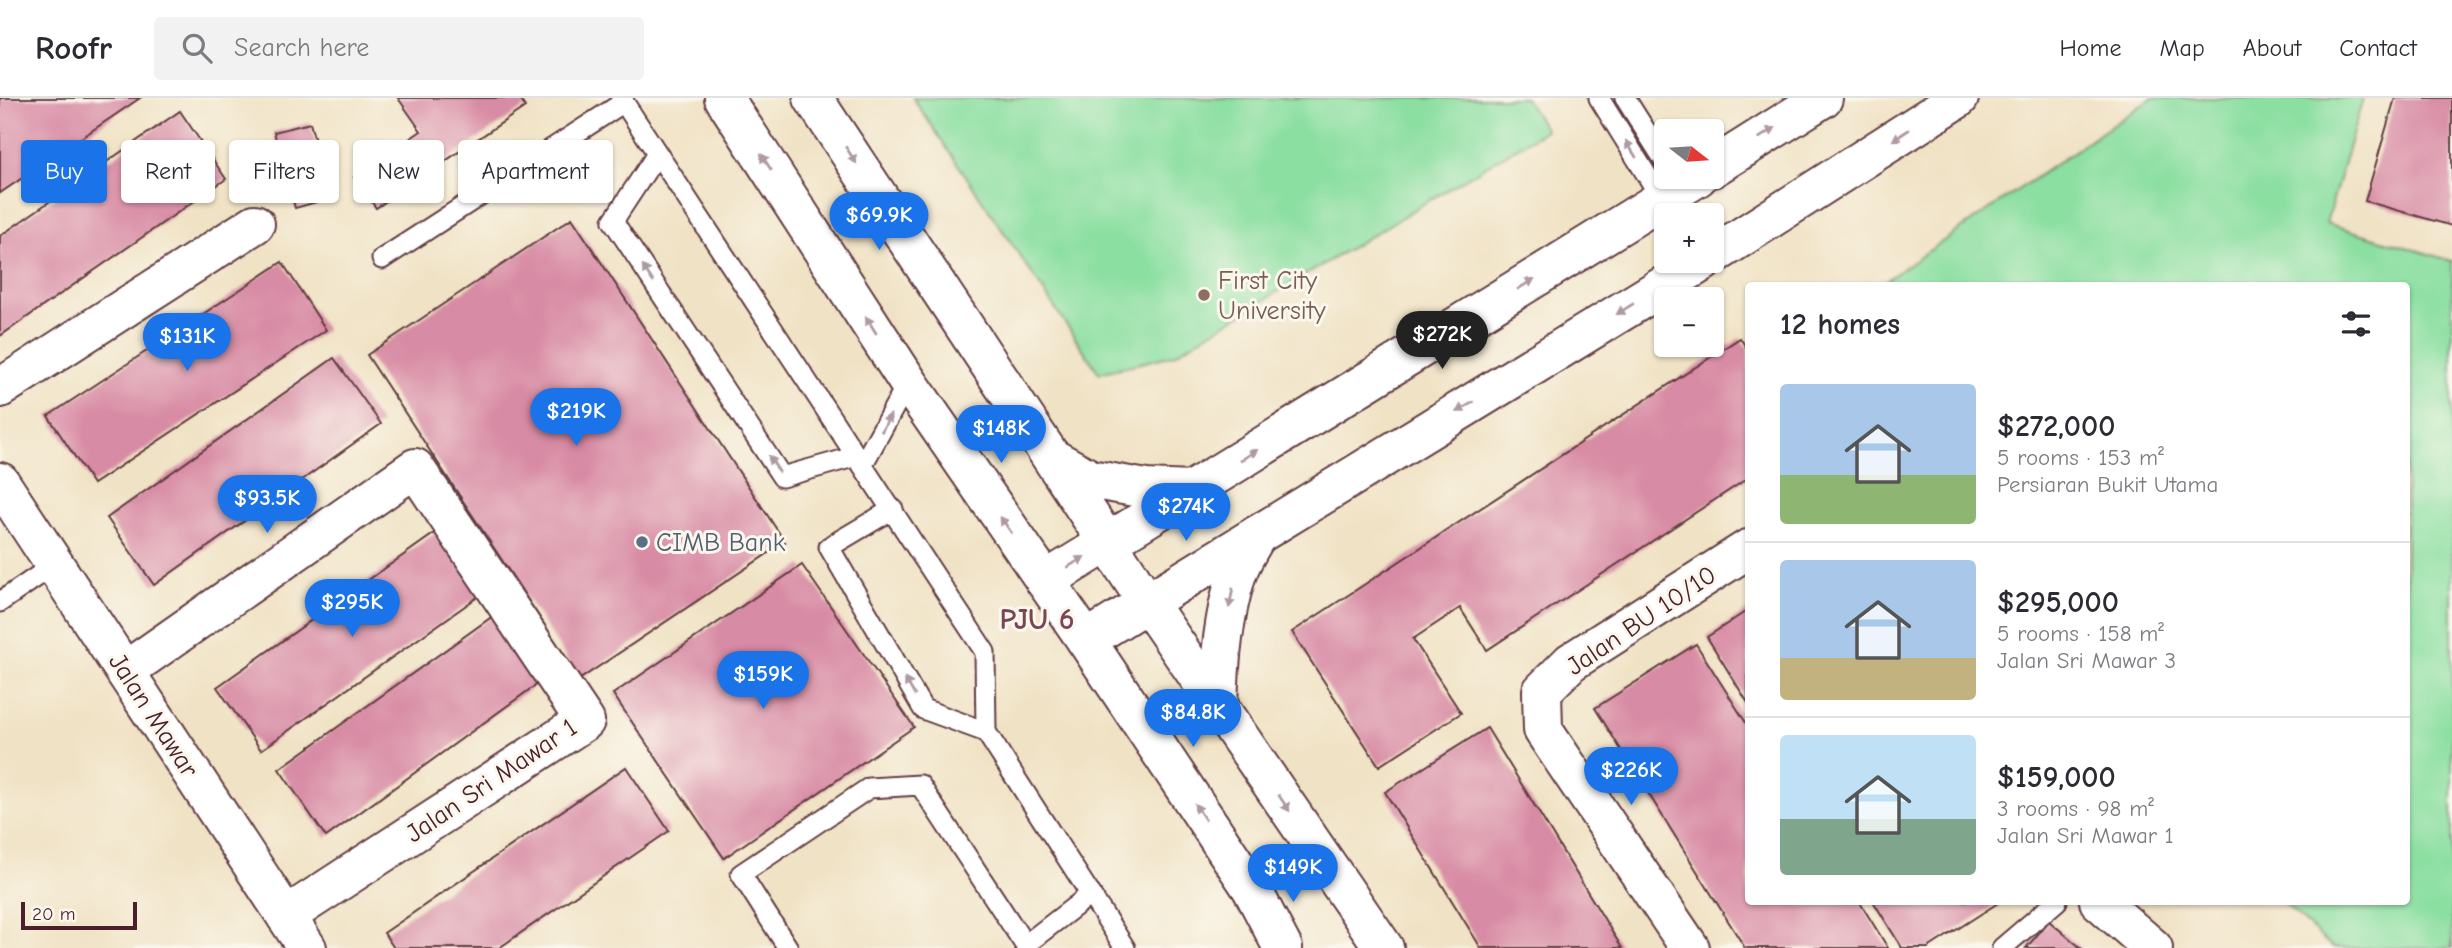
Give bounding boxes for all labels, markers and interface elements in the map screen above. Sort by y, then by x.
search box [154,17,644,80]
text: Roofr [35,29,112,67]
icon: search [178,29,216,67]
text: Search here [234,33,369,63]
text: Home [2060,34,2121,62]
text: Map [2159,34,2205,62]
text: About [2243,34,2301,62]
text: Contact [2339,34,2417,62]
north arrow [1654,119,1724,189]
map controls [1654,119,1724,357]
one-way arrow [1758,127,1777,140]
one-way arrow [1891,128,1911,141]
one-way arrow [1624,139,1637,158]
chip: Buy [21,140,107,203]
chip: Rent [121,140,215,203]
chip: Filters [229,140,339,203]
chip: New [353,140,444,203]
chip: Apartment [458,140,613,203]
one-way arrow [844,146,858,164]
one-way arrow [759,152,772,171]
pin: $69.9K [822,192,936,252]
text: $69.9K [845,201,913,228]
button: + [1654,203,1724,273]
one-way arrow [642,264,655,284]
place label: First City University [1218,266,1326,326]
one-way arrow [1516,278,1535,290]
marker: First City University [1196,287,1212,303]
button: − [1654,287,1724,357]
one-way arrow [1615,303,1634,316]
icon: filters [2337,305,2375,343]
text: 12 homes [1780,307,1900,342]
pin: $272K [1393,312,1491,371]
pin: $131K [138,314,236,373]
one-way arrow [865,315,878,334]
text: $272K [1412,320,1472,347]
text: $131K [159,322,215,349]
pin: $219K [527,388,625,448]
text: $219K [546,397,606,424]
one-way arrow [1456,401,1475,413]
pin: $148K [952,406,1050,465]
text: $272,000 [1997,409,2115,444]
icon: home [1836,412,1920,496]
one-way arrow [879,413,891,433]
text: $148K [972,414,1030,441]
text: 5 rooms · 153 m² [1997,444,2164,471]
one-way arrow [1239,449,1258,462]
one-way arrow [767,455,781,473]
text: Persiaran Bukit Utama [1997,471,2218,498]
pin: $93.5K [210,476,324,535]
text: $93.5K [234,484,300,511]
pin: $274K [1137,484,1235,543]
text: $274K [1157,492,1215,519]
one-way arrow [999,516,1013,534]
place label: CIMB Bank [656,528,786,558]
marker: CIMB Bank [634,534,650,550]
one-way arrow [1067,556,1086,568]
street label: Jalan BU 10/10 [1561,560,1722,682]
pin: $295K [303,580,401,639]
text: $295,000 [1997,585,2119,620]
one-way arrow [1226,587,1237,609]
text: $295K [321,588,383,615]
icon: home [1836,588,1920,672]
district label: PJU 6 [999,602,1075,637]
text: 5 rooms · 158 m² [1997,620,2164,647]
text: Jalan Sri Mawar 3 [1997,647,2176,674]
street label: Jalan Mawar [102,648,205,784]
pin: $159K [714,652,812,711]
text: $159K [733,660,793,687]
one-way arrow [904,677,916,696]
pin: $84.8K [1136,690,1250,749]
text: $84.8K [1160,698,1226,725]
street label: Jalan Sri Mawar 1 [400,713,583,849]
pin: $226K [1582,748,1680,807]
text: $226K [1600,756,1662,783]
text: $159,000 [1997,760,2116,795]
icon: home [1836,763,1920,847]
one-way arrow [1277,794,1291,812]
text: 3 rooms · 98 m² [1997,795,2154,822]
one-way arrow [1193,803,1207,821]
text: Jalan Sri Mawar 1 [1997,822,2174,849]
pin: $149K [1244,844,1342,904]
text: $149K [1264,853,1322,880]
scale bar [21,899,136,931]
text: 20 m [32,903,76,925]

